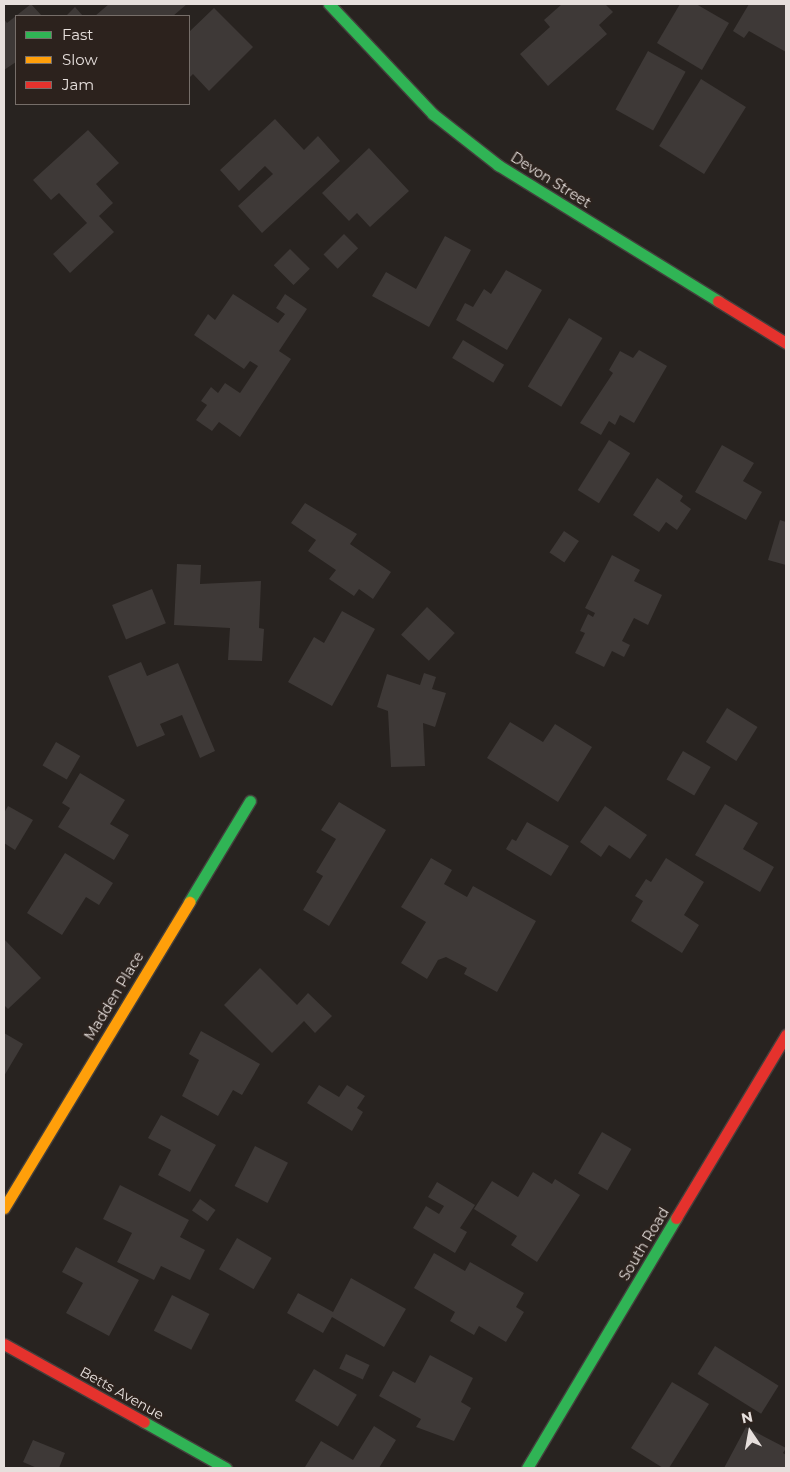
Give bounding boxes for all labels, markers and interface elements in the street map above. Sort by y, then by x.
legend [15,15,190,105]
text: Fast [62,25,93,44]
text: Slow [62,50,98,69]
text: Jam [62,75,94,94]
street label: Devon Street [508,149,594,211]
street label: Madden Place [81,949,147,1043]
street label: South Road [616,1204,672,1284]
street label: Betts Avenue [77,1363,167,1423]
north arrow [725,1407,775,1457]
text: N [739,1407,754,1427]

